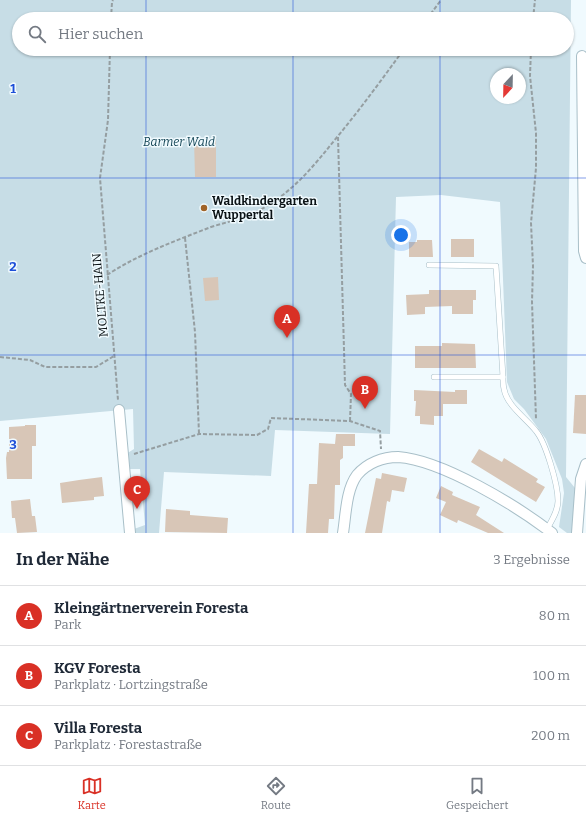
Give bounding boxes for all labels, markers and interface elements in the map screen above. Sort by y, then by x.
search box [12,12,574,56]
icon: search [26,23,48,45]
text: Hier suchen [58,25,143,43]
north arrow [490,68,526,104]
text: 1 [10,81,16,96]
park label: Barmer Wald [143,135,215,149]
place label: Waldkindergarten Wuppertal [212,194,317,222]
marker: Waldkindergarten Wuppertal [199,203,209,213]
your location [391,225,411,245]
street label: MOLTKE-HAIN [89,252,111,338]
text: 2 [9,259,17,274]
pin: A [274,305,300,338]
pin: B [352,376,378,409]
text: 3 [9,437,17,452]
pin: C [124,476,150,509]
text: In der Nähe [16,549,109,570]
text: 3 Ergebnisse [493,552,570,567]
text: Kleingärtnerverein Foresta [54,599,248,617]
text: A [24,608,34,623]
text: 80 m [539,608,570,623]
text: Park [54,617,81,632]
text: KGV Foresta [54,659,141,677]
text: B [25,668,33,683]
text: 100 m [533,668,570,683]
text: Parkplatz · Lortzingstraße [54,677,208,692]
text: Villa Foresta [54,719,142,737]
text: C [25,728,33,743]
text: 200 m [531,728,570,743]
text: Parkplatz · Forestastraße [54,737,202,752]
tab: Karte [78,775,106,812]
tab: Route [261,775,291,812]
tab: Gespeichert [446,775,508,812]

